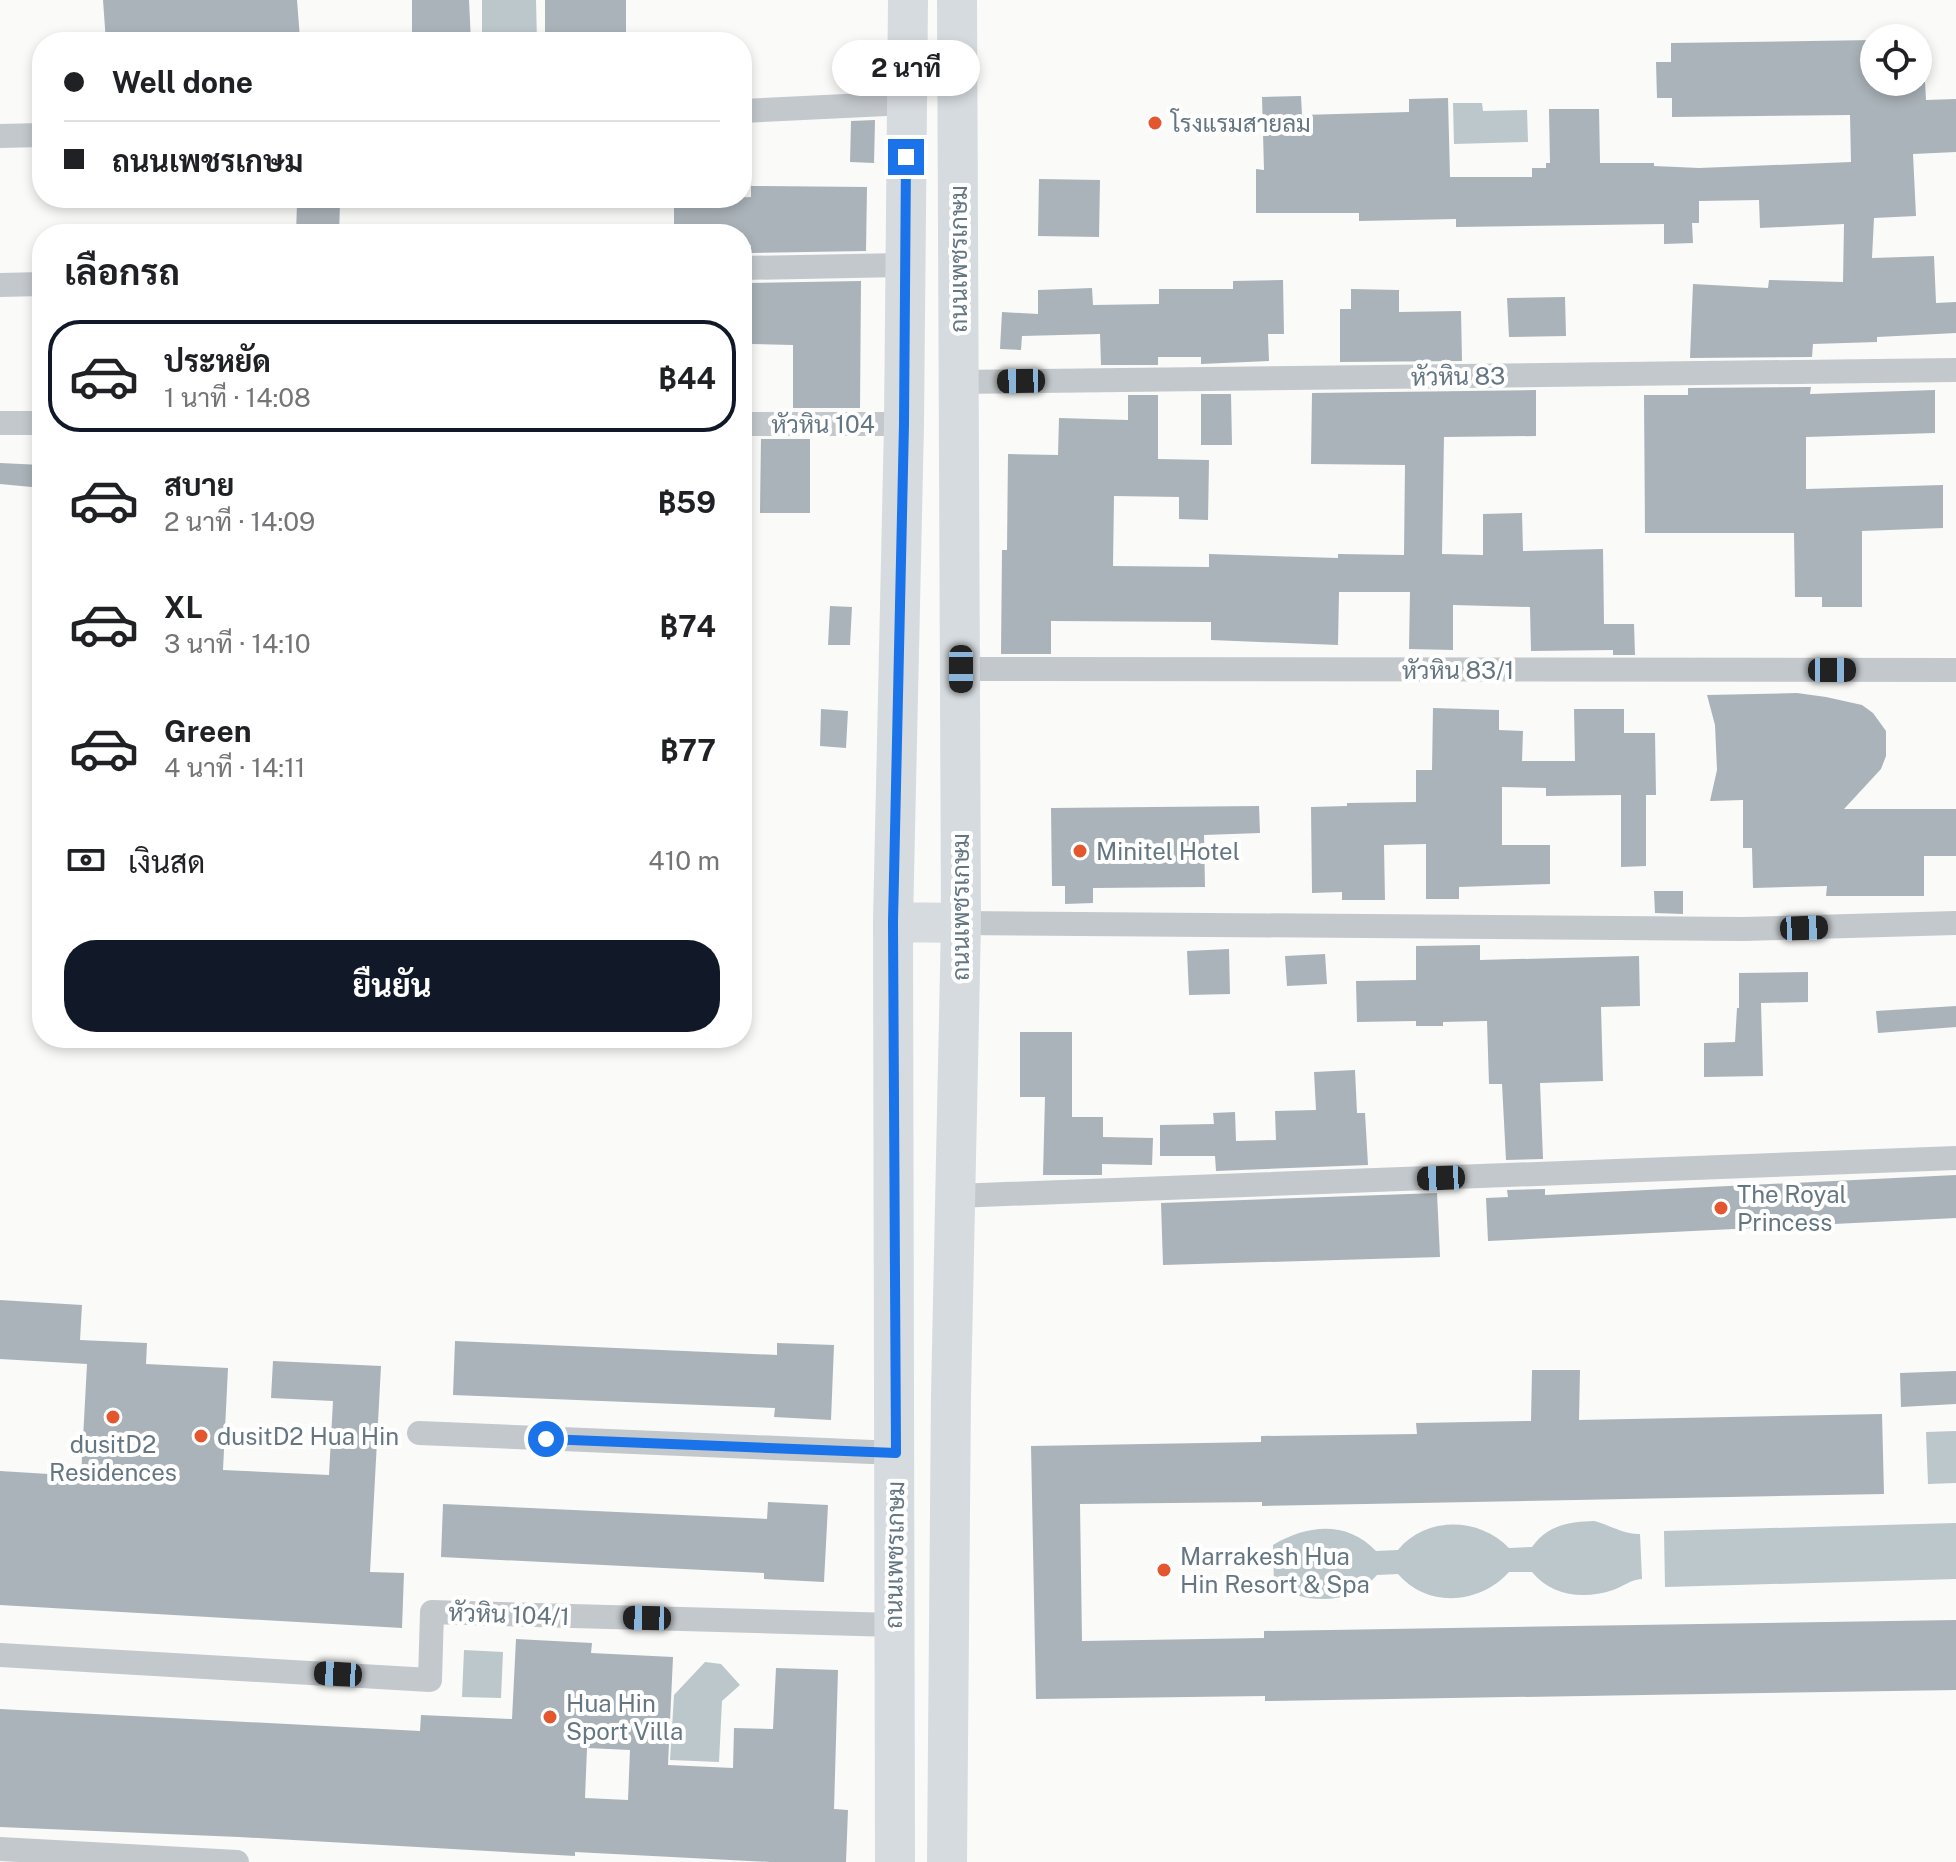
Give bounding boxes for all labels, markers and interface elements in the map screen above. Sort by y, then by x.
map controls [1860,24,1932,96]
button: locate [1860,24,1932,96]
callout: 2 นาที [832,41,980,97]
text: 2 นาที [871,52,941,83]
text: Well done [112,64,253,100]
place label: โรงแรมสายลม [1169,108,1311,137]
marker: โรงแรมสายลม [1146,114,1164,132]
route end [888,139,924,175]
text: ถนนเพชรเกษม [112,143,303,179]
street label: ถนนเพชรเกษม [944,185,972,333]
text: เลือกรถ [64,251,180,293]
icon: car [68,340,140,412]
text: ประหยัด [164,343,271,379]
text: ฿44 [659,360,716,396]
street label: หัวหิน 83 [1411,361,1505,391]
car [997,369,1045,393]
text: 1 นาที · 14:08 [164,382,311,413]
street label: หัวหิน 104 [771,410,875,438]
icon: car [68,464,140,536]
text: สบาย [164,467,234,503]
text: ฿59 [658,484,716,520]
text: 2 นาที · 14:09 [164,506,315,537]
icon: car [68,588,140,660]
text: XL [164,589,203,625]
text: ฿74 [660,608,716,644]
text: 3 นาที · 14:10 [164,628,311,659]
car [949,645,973,693]
street label: หัวหิน 83/1 [1402,656,1514,684]
car [1808,658,1856,682]
icon: car [68,712,140,784]
text: Green [164,713,251,749]
text: ฿77 [660,732,716,768]
text: 4 นาที · 14:11 [164,752,305,783]
street label: ถนนเพชรเกษม [946,833,974,981]
place label: Minitel Hotel [1096,837,1240,865]
icon: cash [64,838,108,882]
marker: Minitel Hotel [1071,842,1089,860]
text: เงินสด [128,844,205,880]
text: 410 m [648,845,720,876]
car [1780,915,1828,941]
button: ยืนยัน [64,940,720,1032]
car [1417,1165,1465,1191]
place label: The Royal Princess [1737,1180,1847,1236]
marker: The Royal Princess [1712,1199,1730,1217]
marker: dusitD2 Residences [104,1408,122,1426]
route start [528,1421,564,1457]
place label: dusitD2 Hua Hin [217,1422,399,1450]
marker: dusitD2 Hua Hin [192,1427,210,1445]
place label: dusitD2 Residences [49,1430,177,1486]
street label: ถนนเพชรเกษม [879,1481,909,1629]
place label: Marrakesh Hua Hin Resort & Spa [1180,1542,1370,1598]
marker: Marrakesh Hua Hin Resort & Spa [1155,1561,1173,1579]
street label: หัวหิน 104/1 [448,1598,570,1630]
car [623,1606,671,1630]
car [313,1661,363,1687]
place label: Hua Hin Sport Villa [566,1689,683,1745]
marker: Hua Hin Sport Villa [541,1708,559,1726]

